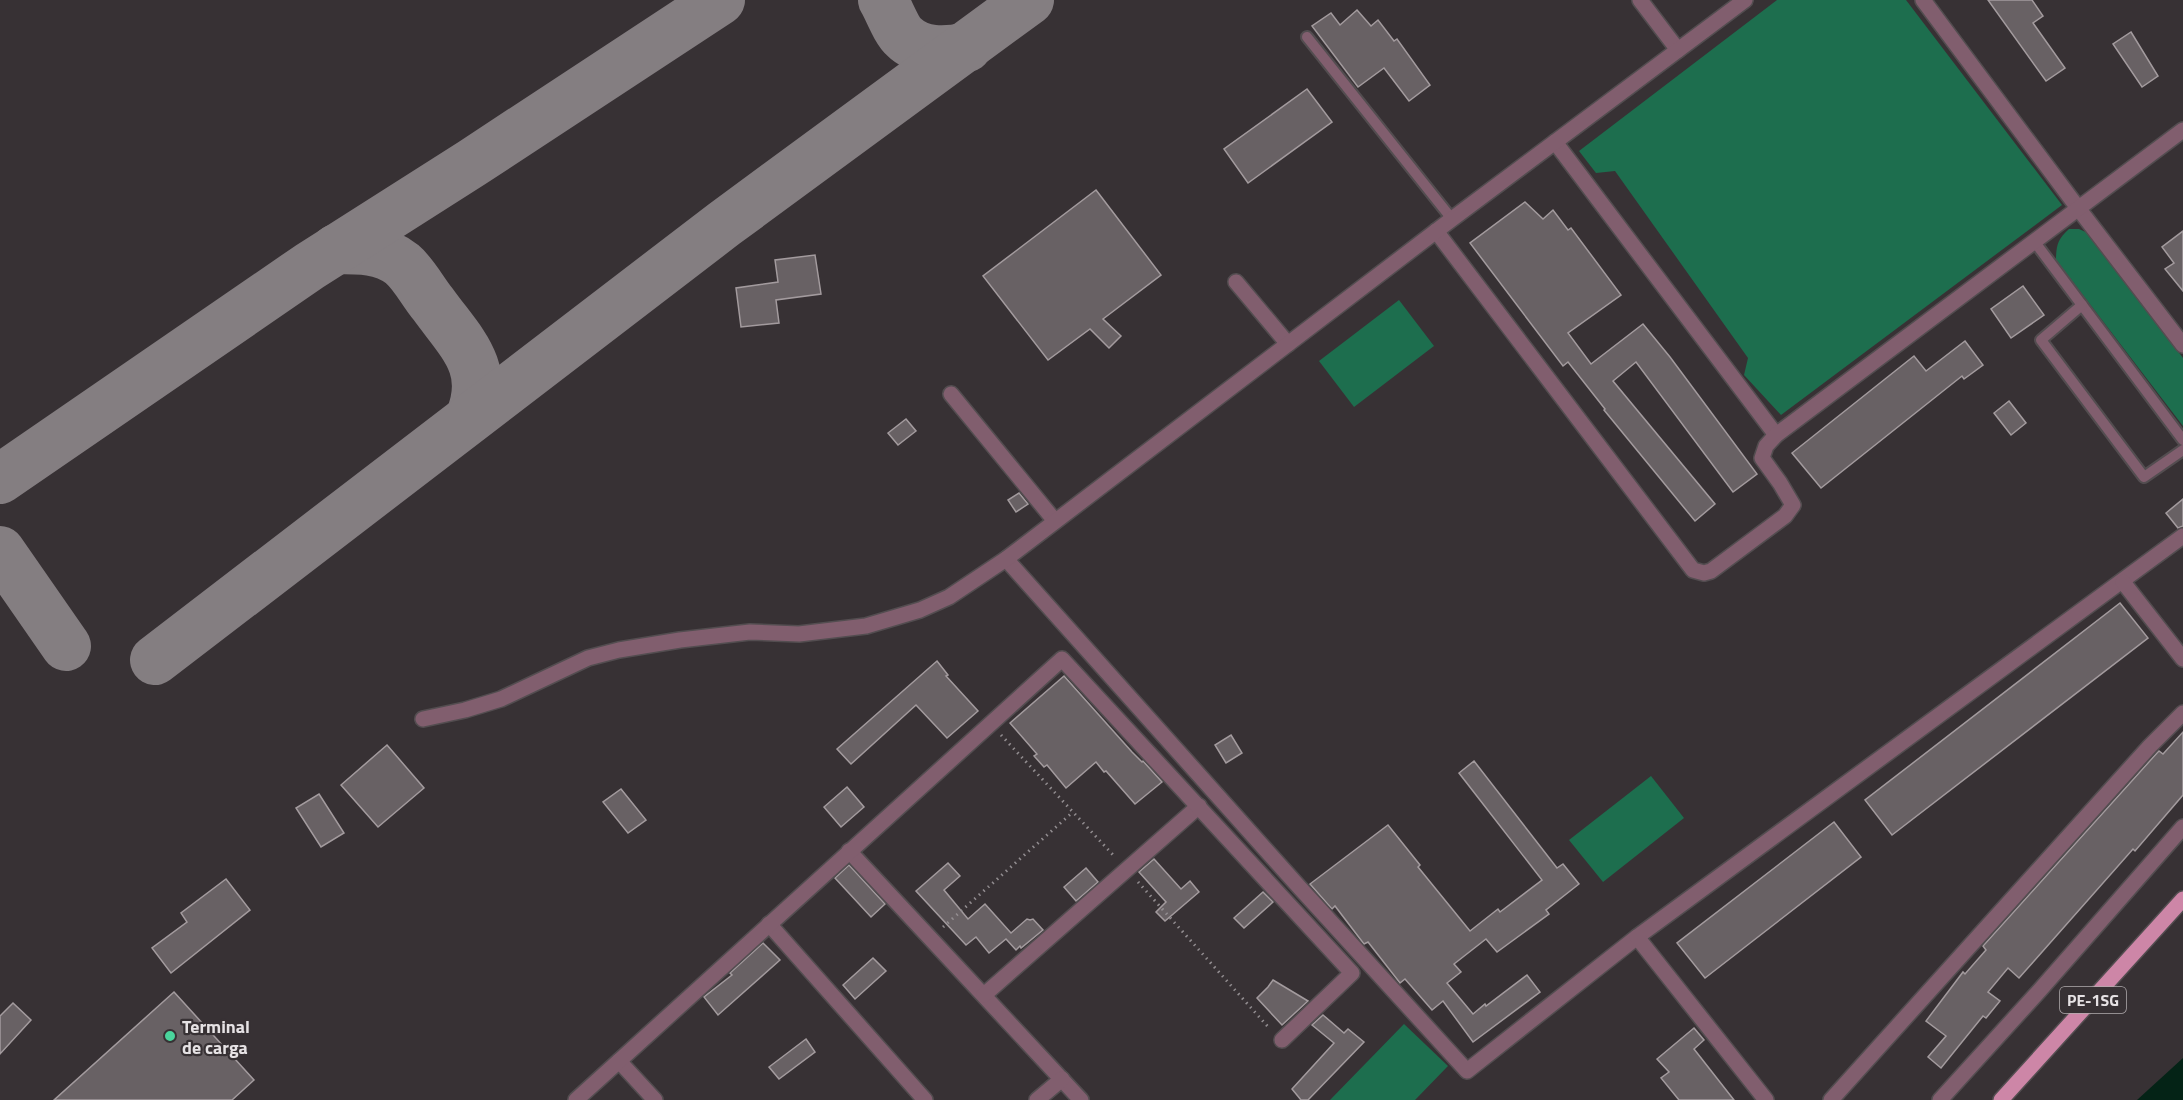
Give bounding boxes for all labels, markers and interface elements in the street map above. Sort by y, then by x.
road number: PE-1SG [2060,987,2126,1013]
place label: Terminal de carga [182,1013,250,1061]
marker: Terminal de carga [163,1029,177,1043]

